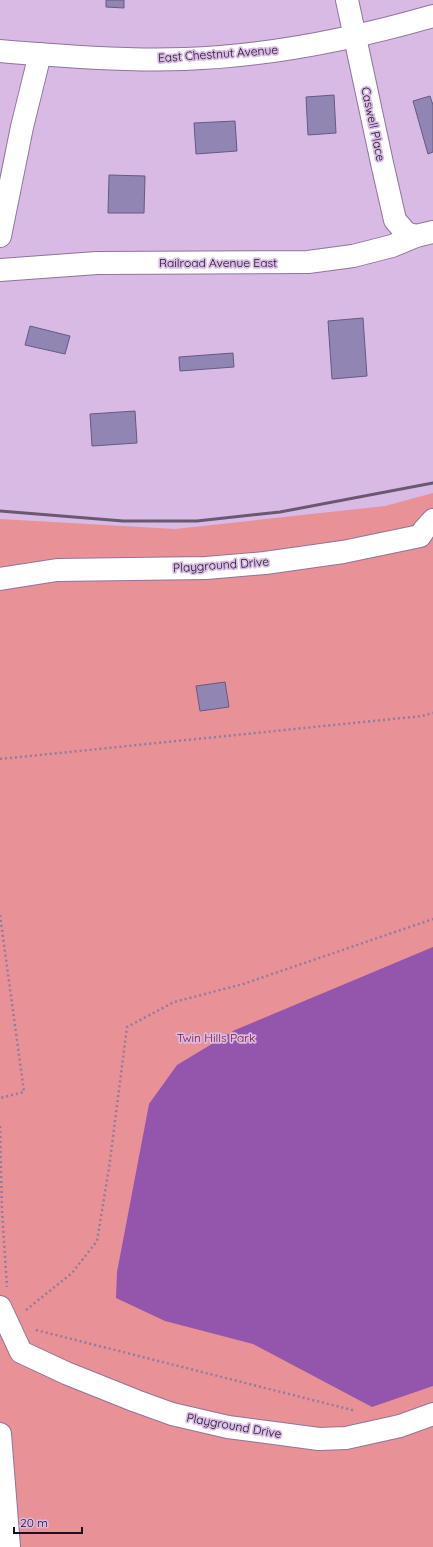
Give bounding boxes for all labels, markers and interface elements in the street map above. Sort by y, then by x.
street label: East Chestnut Avenue [157,42,279,65]
street label: Caswell Place [358,85,389,163]
street label: Railroad Avenue East [159,255,277,270]
street label: Playground Drive [173,554,270,575]
park label: Twin Hills Park [177,1030,255,1045]
street label: Playground Drive [185,1410,283,1441]
scale bar [14,1509,82,1535]
text: 20 m [20,1515,48,1530]

